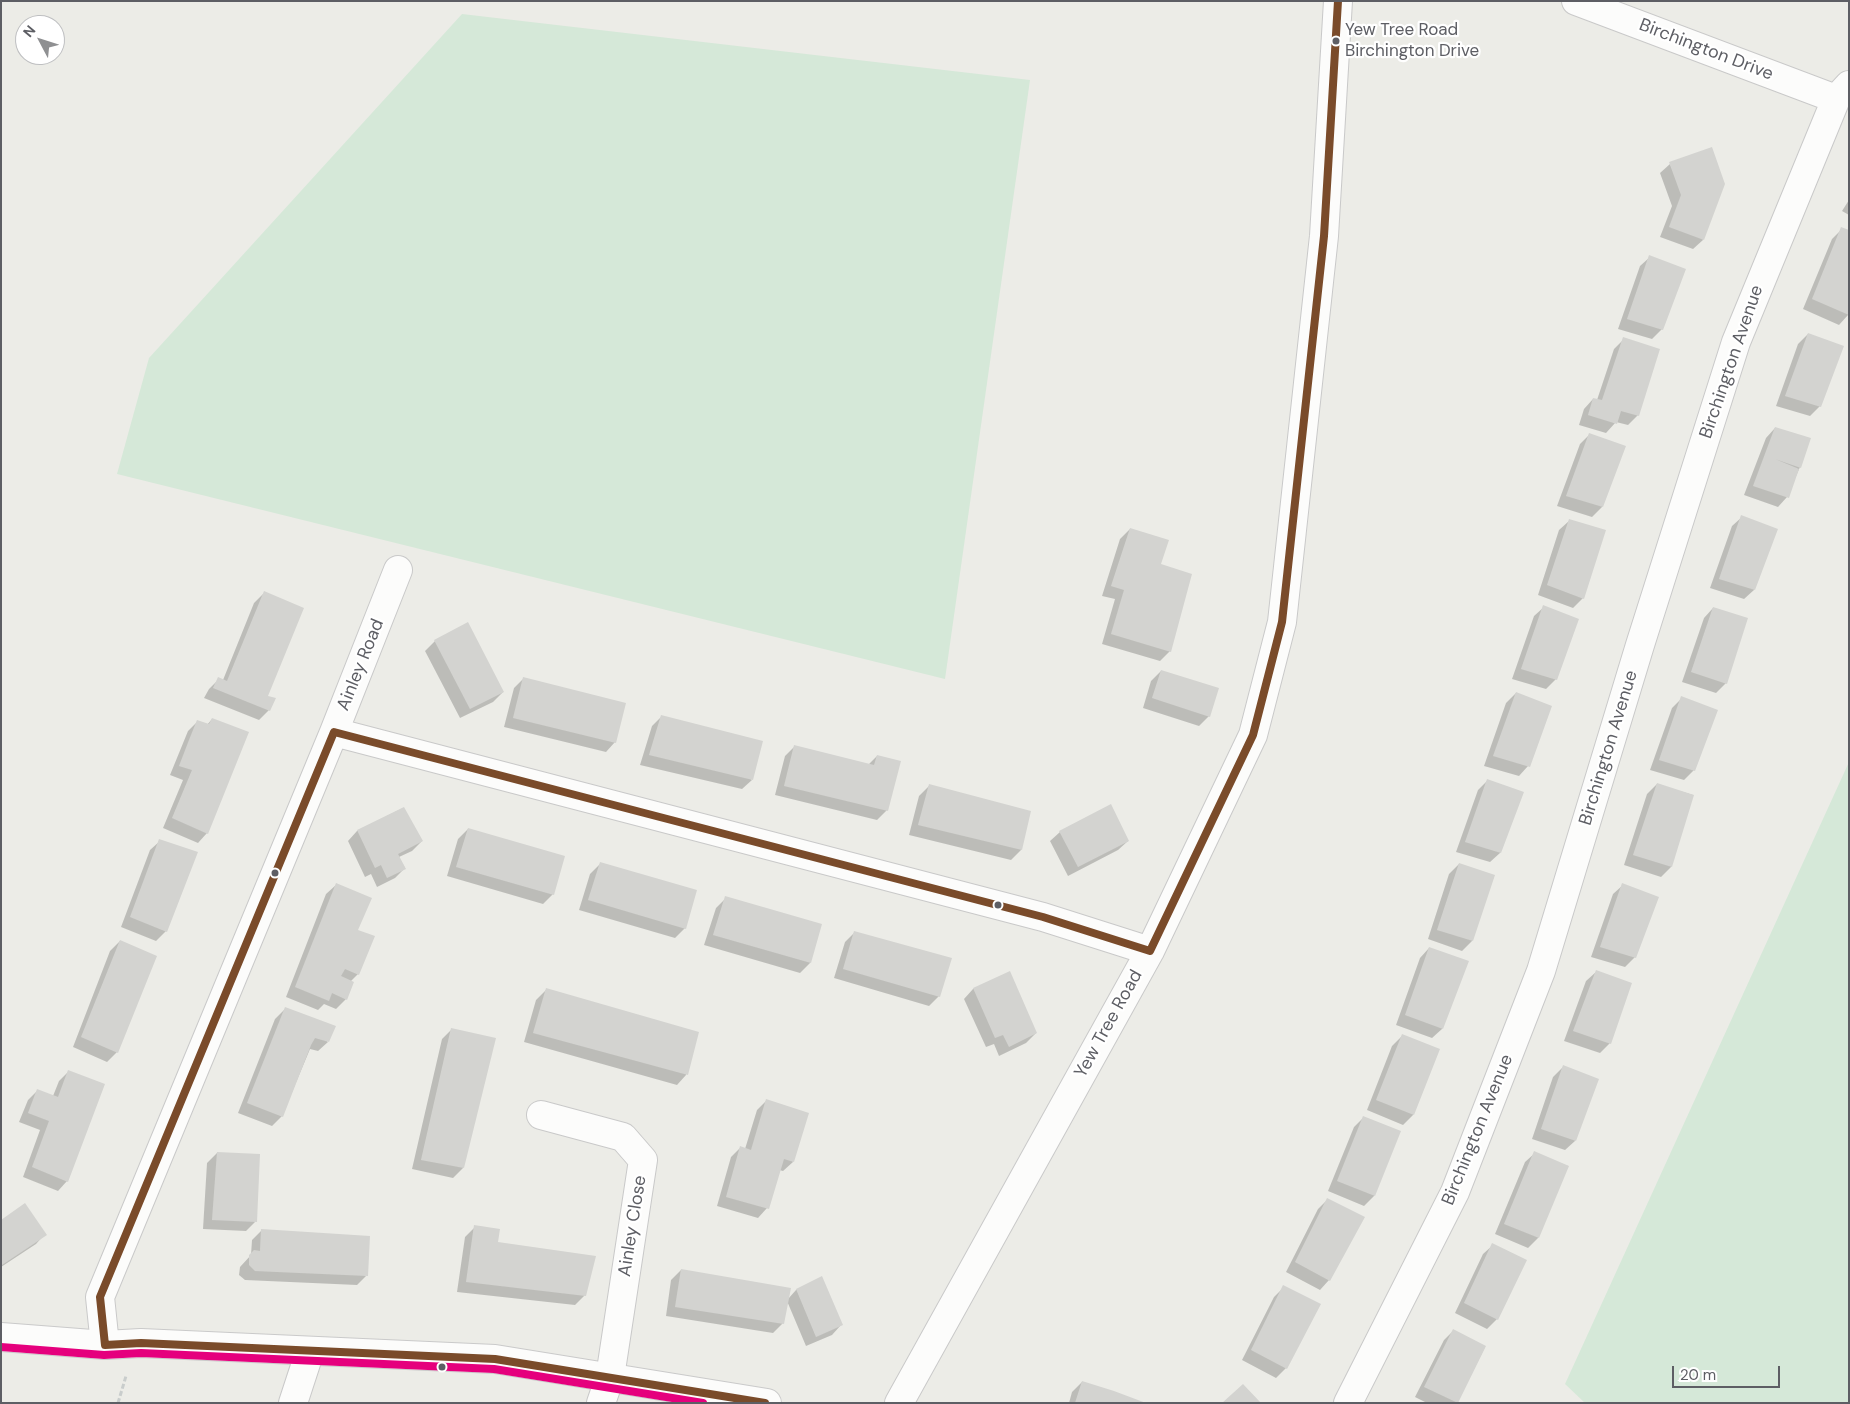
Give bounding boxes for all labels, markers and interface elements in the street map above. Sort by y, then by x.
street label: Birchington Drive [1636,14,1776,86]
north arrow [15,15,65,65]
text: N [19,21,39,41]
place label: Yew Tree Road Birchington Drive [1345,21,1479,61]
marker: Yew Tree Road Birchington Drive [1331,36,1341,46]
street label: Birchington Avenue [1696,283,1768,441]
street label: Ainley Road [333,616,389,714]
street label: Birchington Avenue [1575,668,1643,828]
unlabelled marker [270,868,280,878]
unlabelled marker [993,900,1003,910]
street label: Yew Tree Road [1071,966,1147,1082]
street label: Birchington Avenue [1438,1052,1518,1208]
street label: Ainley Close [614,1174,652,1278]
scale bar [1675,1356,1782,1388]
unlabelled marker [437,1362,447,1372]
text: 20 m [1680,1365,1716,1385]

